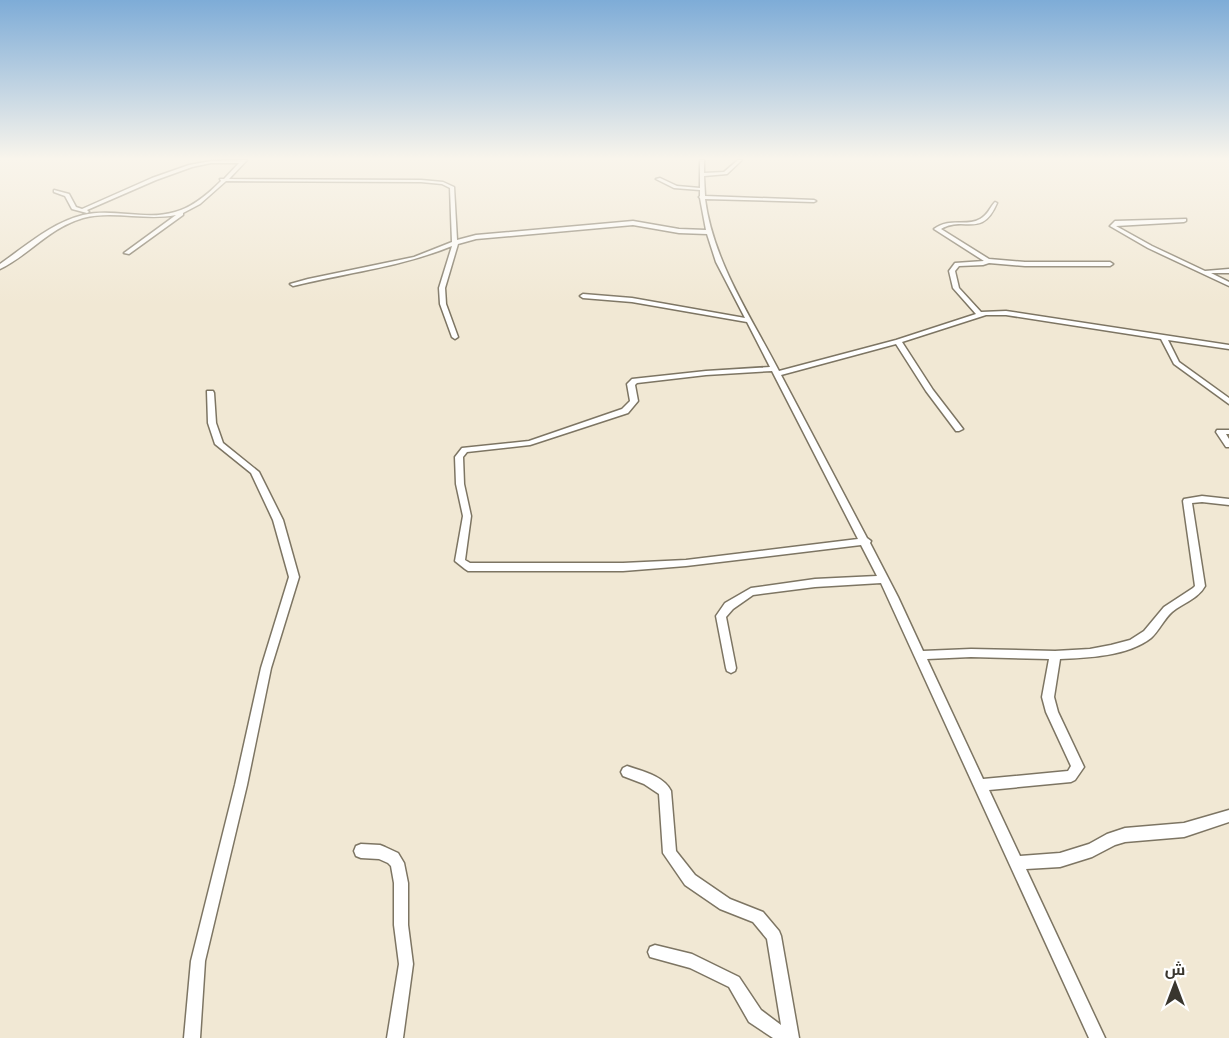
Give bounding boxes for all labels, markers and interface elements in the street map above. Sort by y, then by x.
north arrow [1145,954,1205,1014]
text: ش [1165,959,1185,979]

